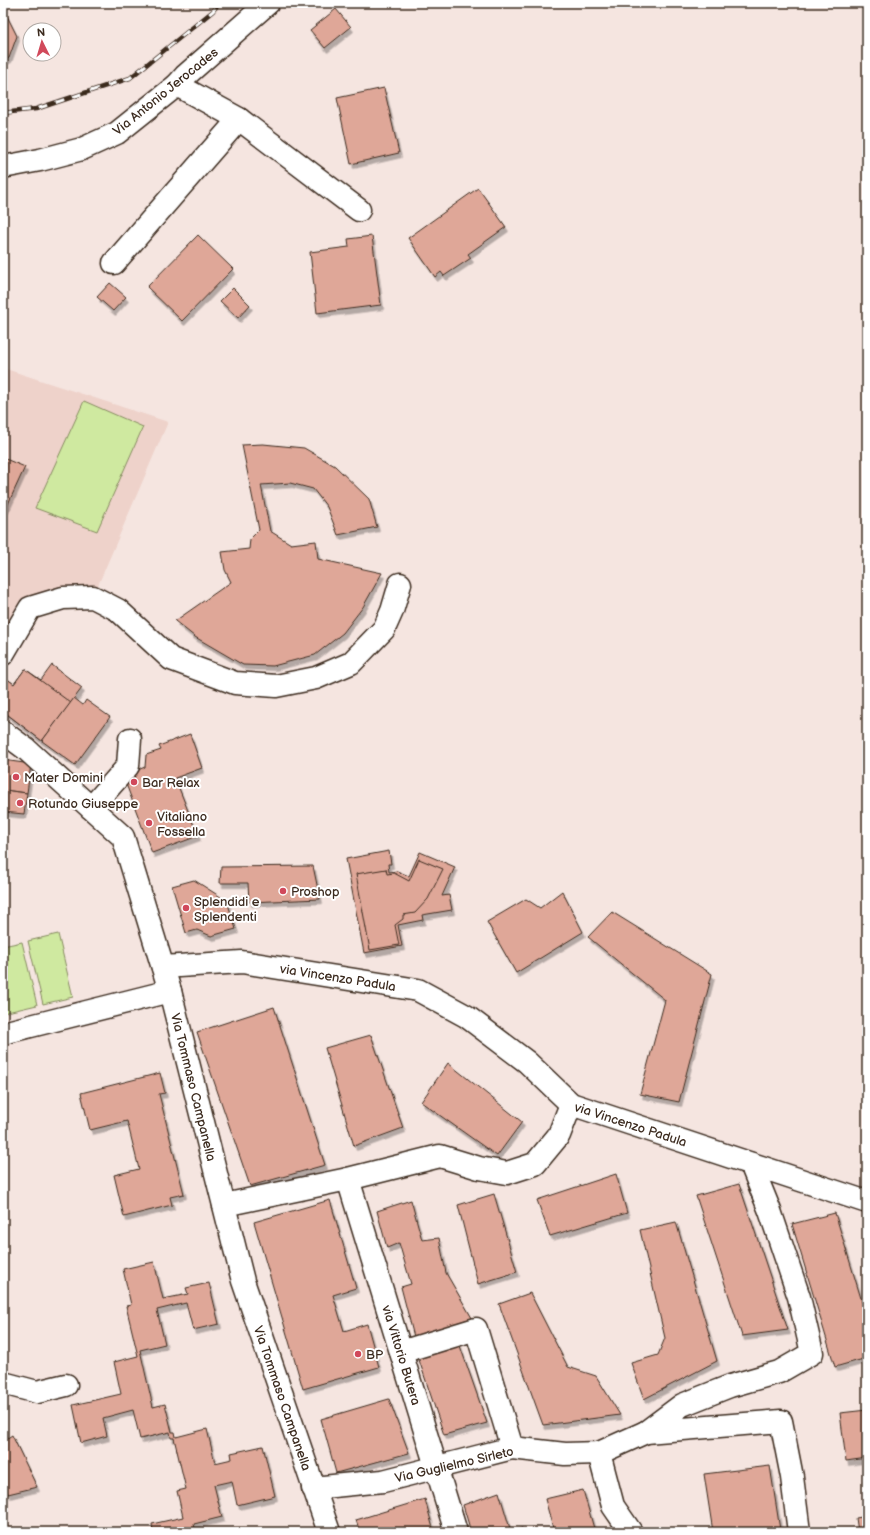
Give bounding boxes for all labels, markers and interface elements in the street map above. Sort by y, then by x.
north arrow [22,22,62,62]
text: N [36,26,46,39]
street label: Via Antonio Jerocades [110,44,222,139]
place label: Mater Domini [24,770,103,786]
marker: Mater Domini [11,772,21,782]
place label: Bar Relax [142,775,200,791]
marker: Bar Relax [129,777,139,787]
place label: Rotundo Giuseppe [28,796,139,812]
marker: Rotundo Giuseppe [15,798,25,808]
place label: Vitaliano Fossella [157,809,207,840]
marker: Vitaliano Fossella [144,818,154,828]
place label: Proshop [291,884,340,900]
marker: Proshop [278,886,288,896]
place label: Splendidi e Splendenti [194,894,260,925]
marker: Splendidi e Splendenti [181,903,191,913]
street label: via Vincenzo Padula [278,961,397,995]
street label: Via Tommaso Campanella [167,1012,219,1163]
street label: via Vincenzo Padula [572,1099,689,1151]
street label: via Vittorio Butera [378,1302,424,1407]
street label: Via Tommaso Campanella [250,1324,314,1473]
place label: BP [366,1347,383,1363]
marker: BP [353,1349,363,1359]
street label: Via Guglielmo Sirleto [393,1444,515,1486]

